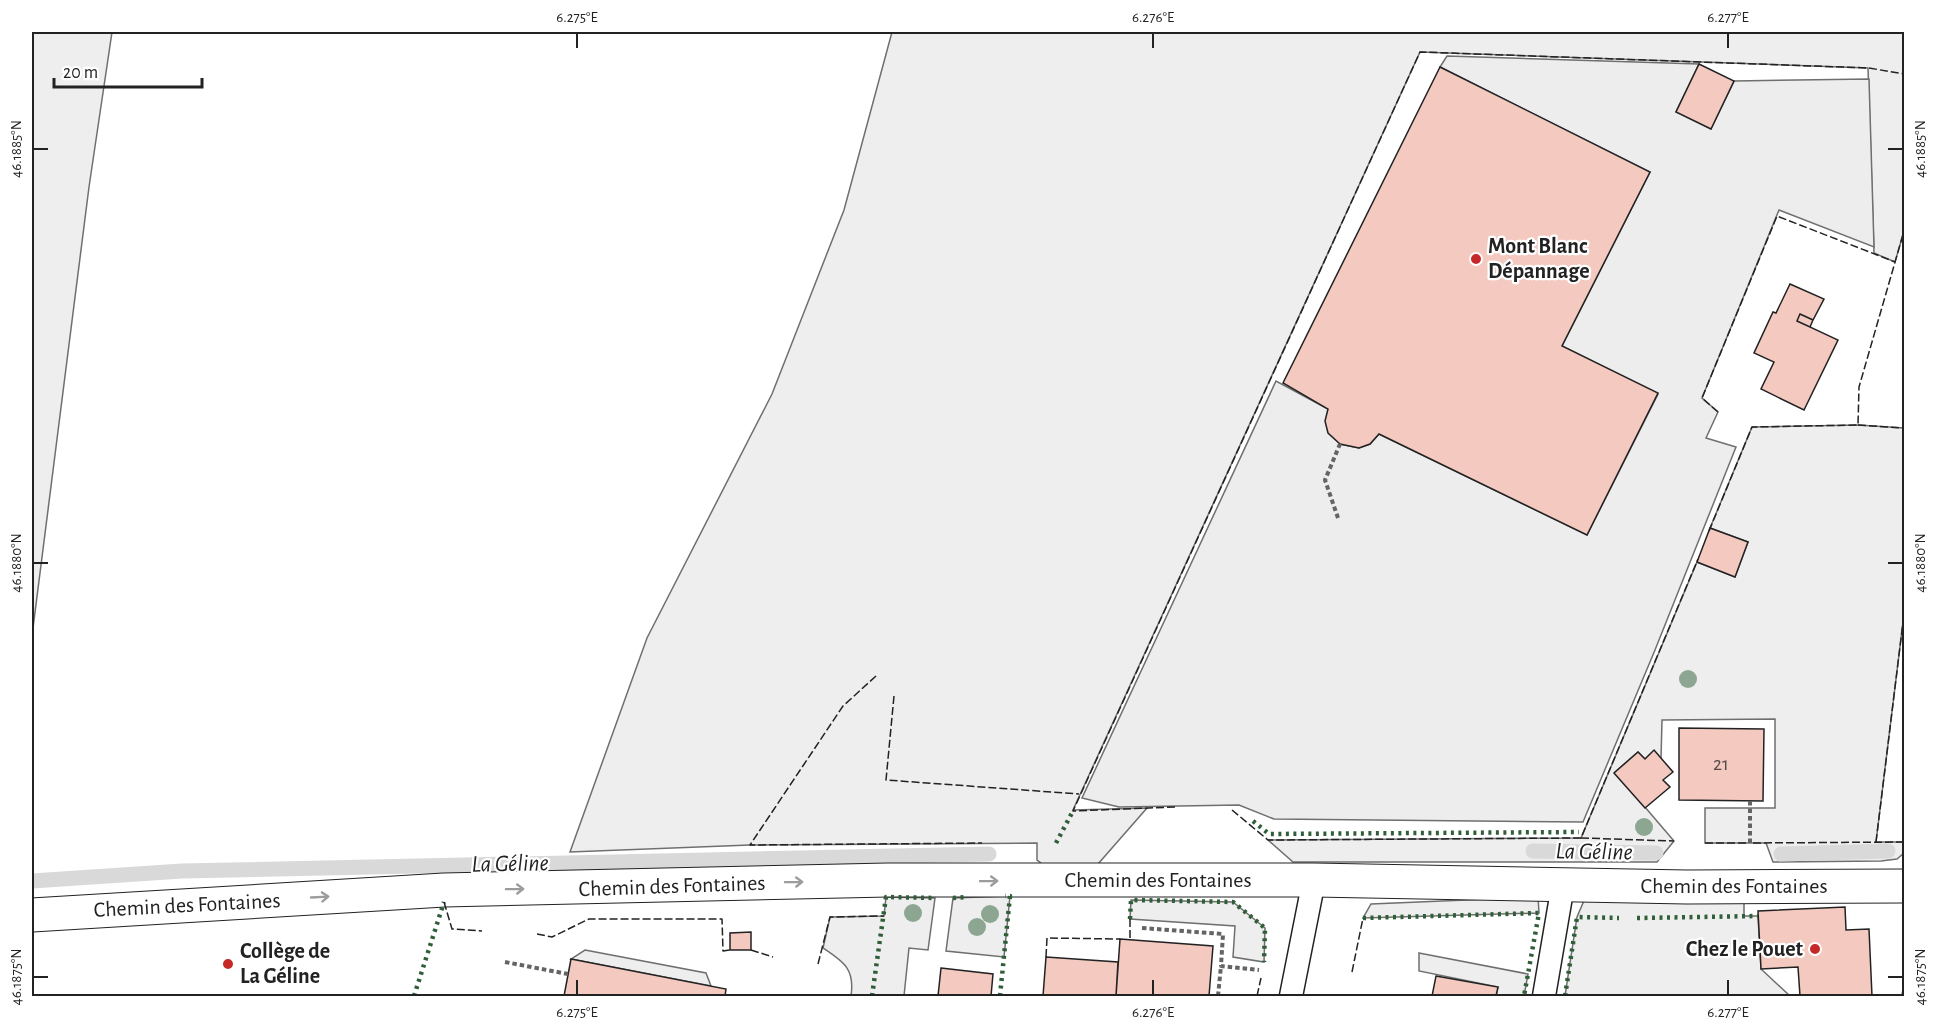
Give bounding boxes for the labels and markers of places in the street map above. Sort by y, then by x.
place label: Mont Blanc Dépannage [1488,235,1590,282]
marker: Mont Blanc Dépannage [1469,252,1483,266]
place label: Chez le Pouet [1686,938,1804,960]
place label: Collège de La Géline [240,940,330,987]
marker: Chez le Pouet [1808,942,1822,956]
marker: Collège de La Géline [221,957,235,971]

